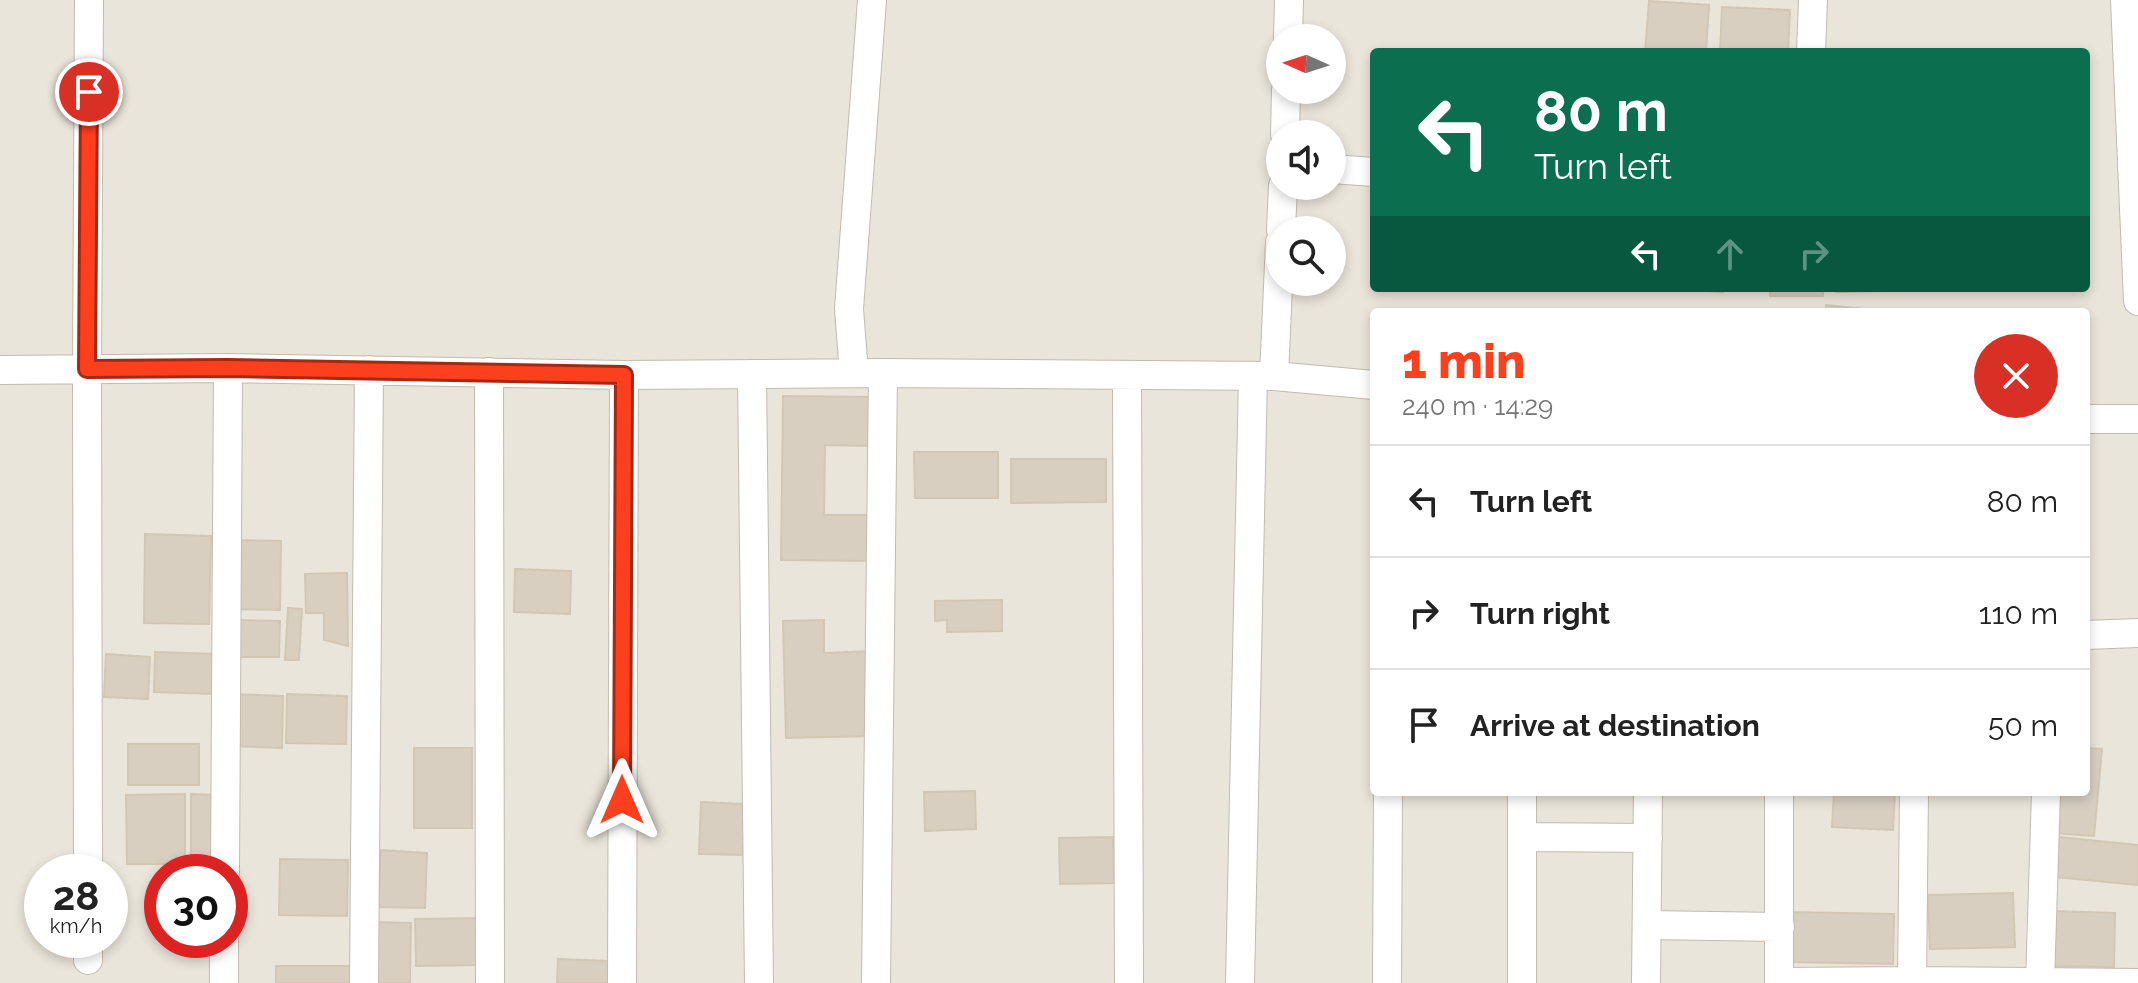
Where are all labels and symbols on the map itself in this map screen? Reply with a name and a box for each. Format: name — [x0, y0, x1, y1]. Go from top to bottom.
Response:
north arrow — [1266, 24, 1346, 104]
pin — [55, 58, 123, 126]
position arrow — [580, 758, 664, 842]
speed limit sign: 30 — [144, 854, 248, 958]

